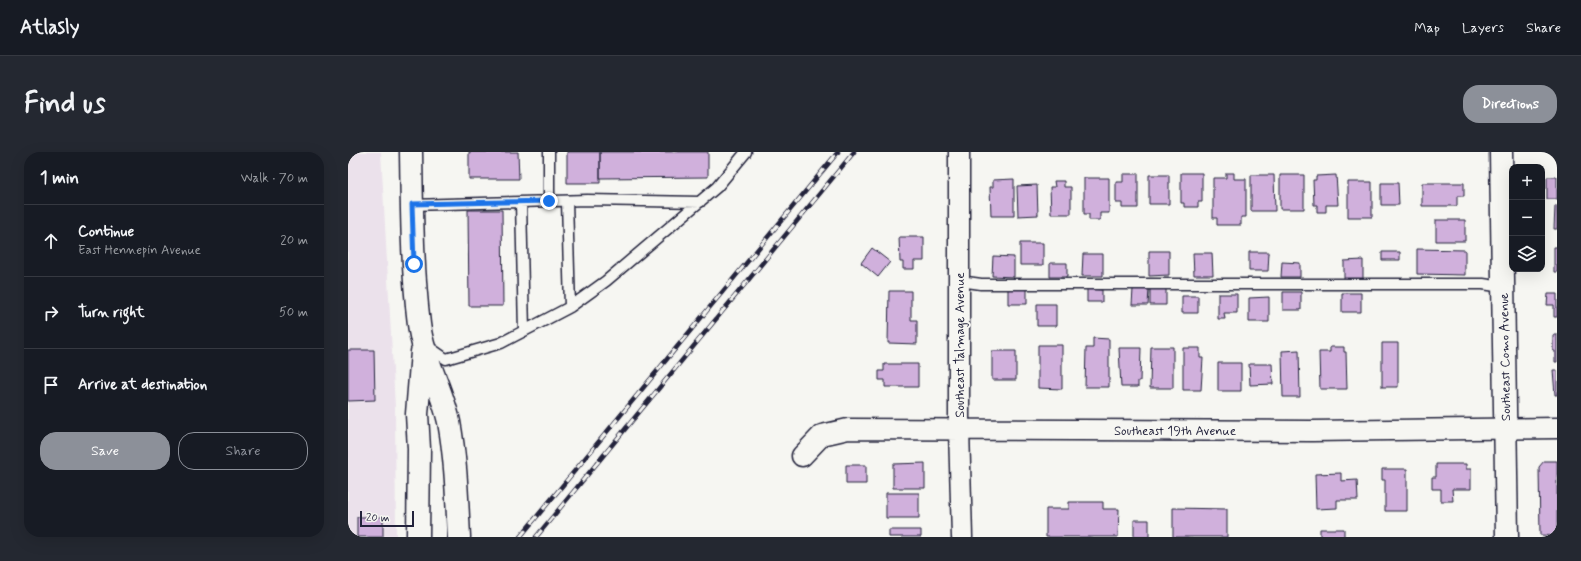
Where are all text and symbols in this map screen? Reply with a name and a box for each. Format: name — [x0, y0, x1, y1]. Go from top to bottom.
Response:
text: Atlasly — [20, 15, 79, 40]
text: Map — [1414, 19, 1440, 37]
text: Layers — [1462, 19, 1504, 37]
text: Share — [1526, 19, 1561, 37]
button: Directions — [1463, 85, 1557, 123]
text: Find us — [24, 86, 105, 123]
map controls — [1509, 164, 1545, 272]
button: + — [1509, 164, 1545, 200]
text: 1 min — [40, 167, 79, 189]
text: Walk · 70 m — [241, 170, 308, 187]
route end — [540, 192, 558, 210]
button: − — [1509, 200, 1545, 236]
text: Continue — [78, 222, 134, 242]
icon: ahead — [40, 230, 62, 252]
text: 20 m — [280, 232, 308, 249]
button: layers — [1509, 236, 1545, 272]
text: East Hennepin Avenue — [78, 242, 201, 259]
route start — [405, 255, 423, 273]
street label: Southeast Talmage Avenue — [952, 272, 969, 418]
street label: Southeast Como Avenue — [1496, 293, 1515, 421]
icon: right — [40, 302, 62, 324]
text: Turn right — [78, 303, 145, 323]
text: 50 m — [279, 304, 308, 321]
icon: arrive — [40, 374, 62, 396]
text: Arrive at destination — [78, 375, 207, 395]
street label: Southeast 19th Avenue — [1114, 423, 1236, 440]
button: Save — [40, 432, 170, 470]
button: Share — [178, 432, 308, 470]
scale bar — [360, 509, 414, 528]
text: 20 m — [366, 511, 389, 525]

